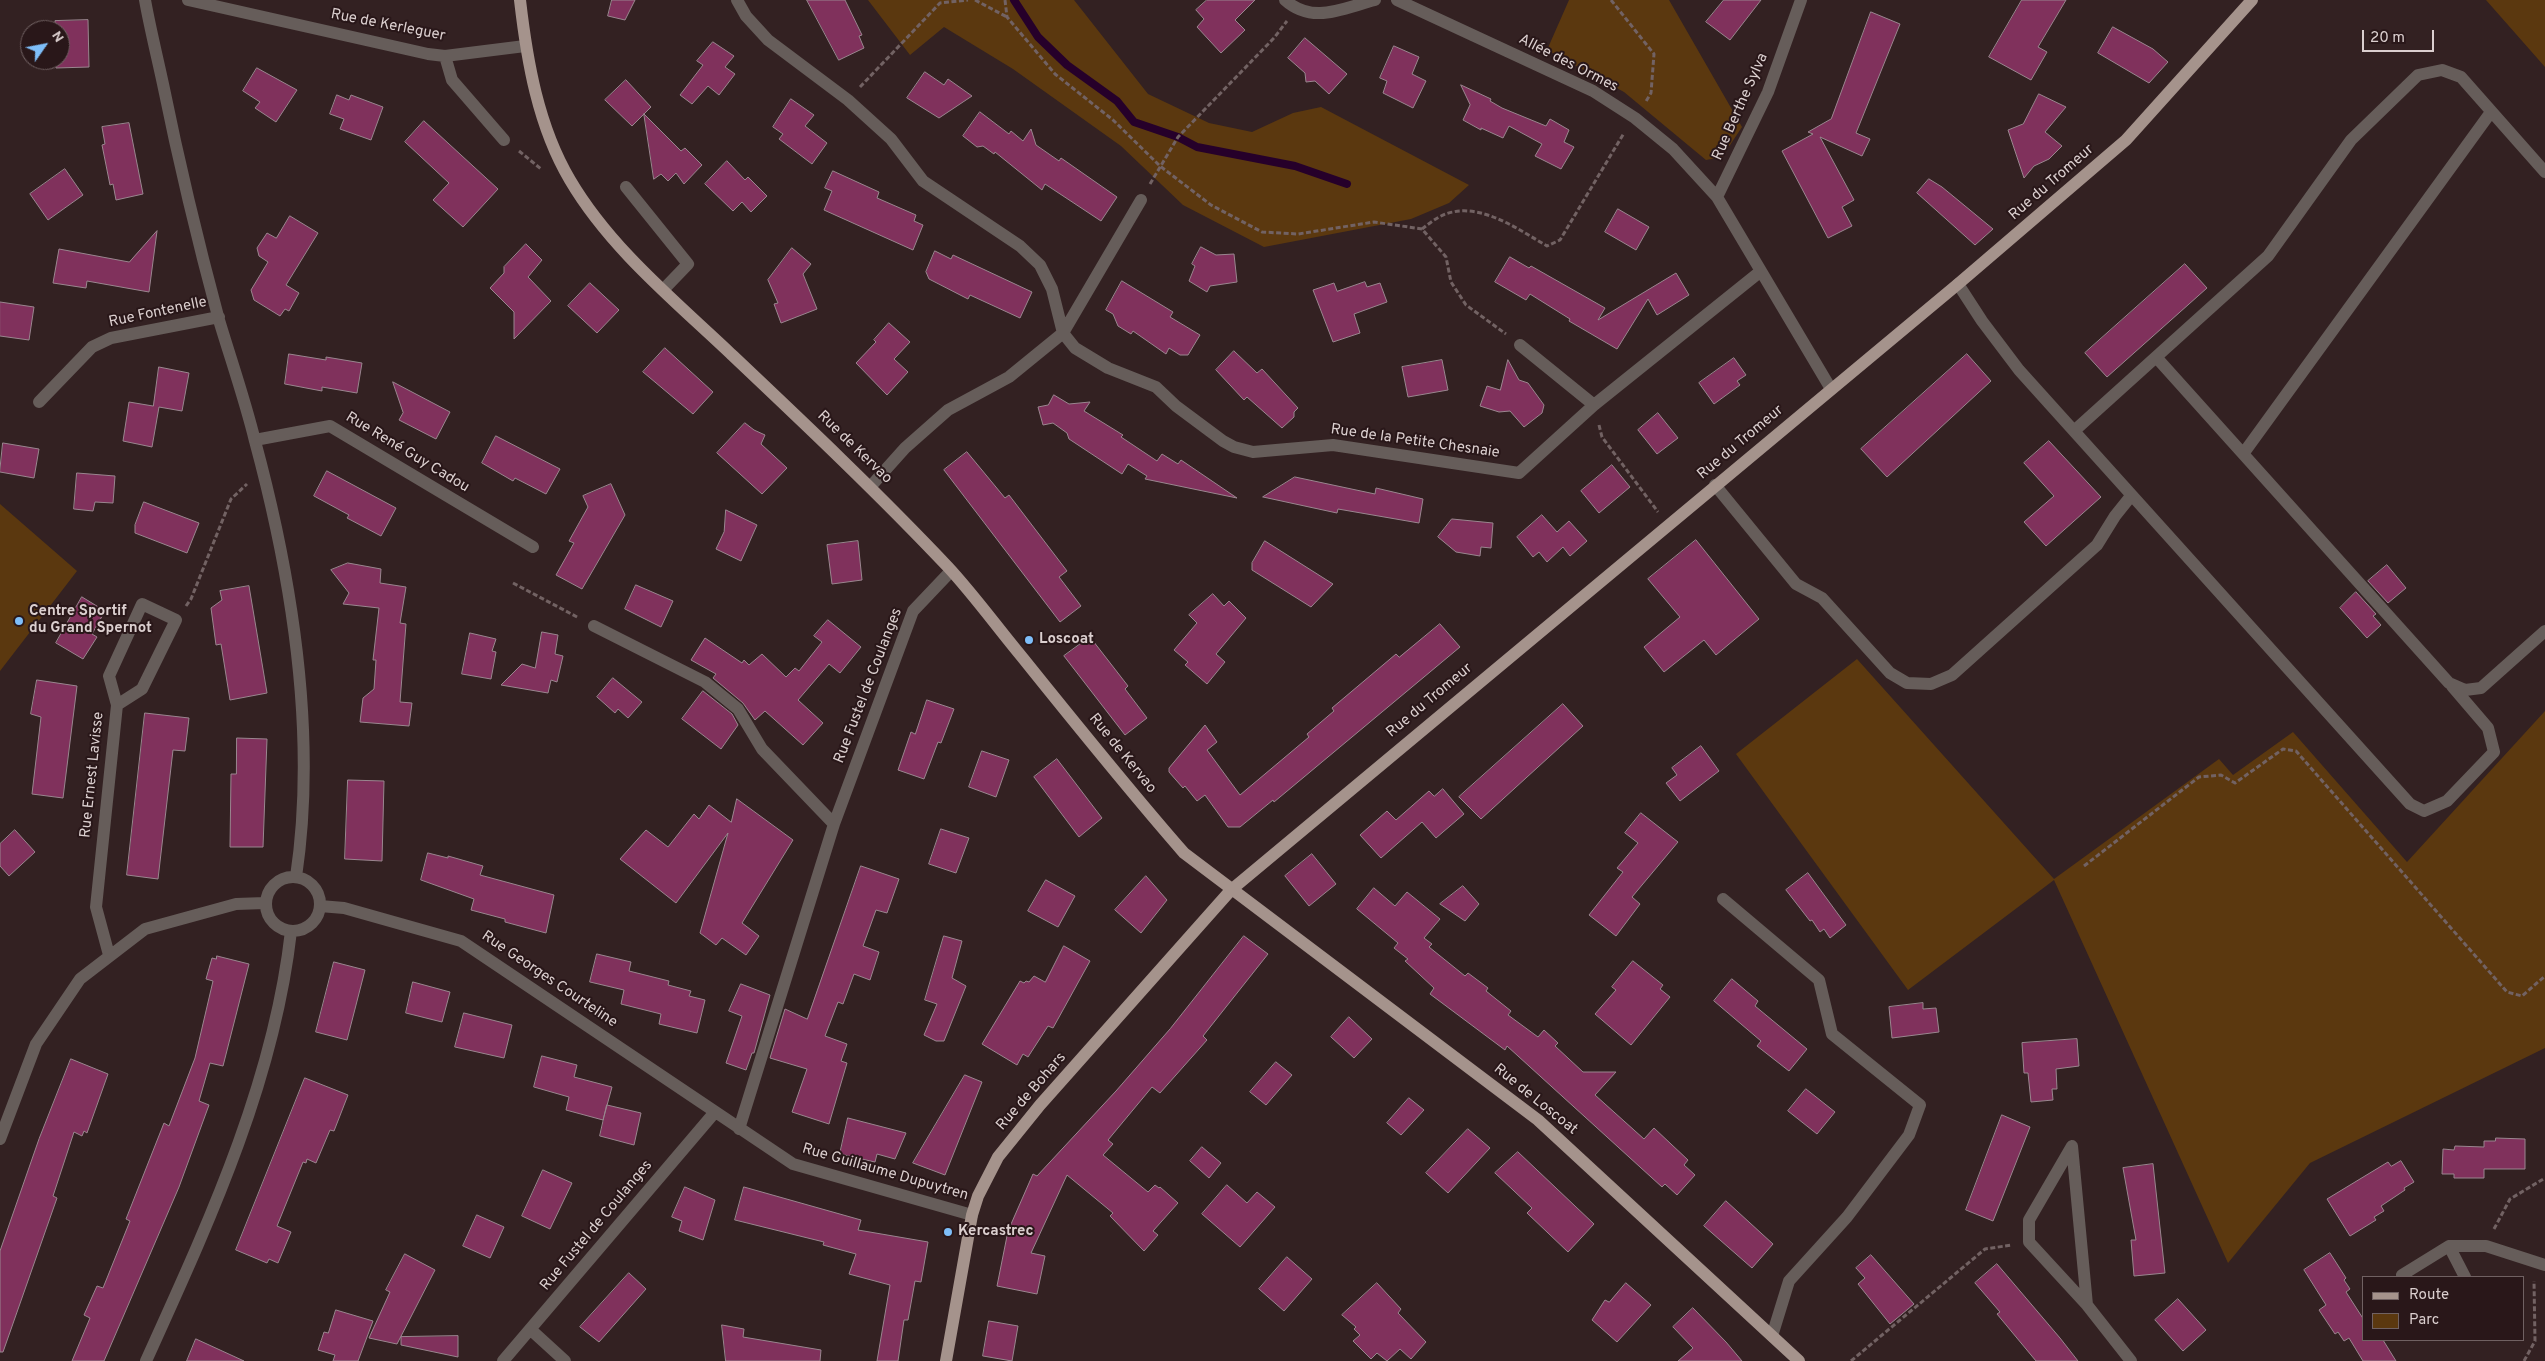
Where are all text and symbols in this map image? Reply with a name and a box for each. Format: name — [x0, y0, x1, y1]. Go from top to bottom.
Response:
street label: Rue de Kerleguer — [329, 6, 447, 46]
north arrow — [20, 20, 70, 70]
scale bar — [2365, 20, 2438, 52]
text: N — [47, 28, 67, 46]
text: 20 m — [2370, 29, 2405, 48]
street label: Allée des Ormes — [1515, 31, 1621, 97]
street label: Rue Berthe Sylva — [1709, 51, 1773, 163]
street label: Rue du Tromeur — [2006, 141, 2098, 225]
street label: Rue Fontenelle — [107, 294, 209, 332]
street label: Rue du Tromeur — [1694, 402, 1788, 484]
street label: Rue de Kervao — [813, 408, 895, 488]
street label: Rue René Guy Cadou — [342, 409, 472, 497]
street label: Rue de la Petite Chesnaie — [1329, 421, 1501, 463]
place label: Centre Sportif du Grand Spernot — [29, 603, 152, 638]
street label: Rue Fustel de Coulanges — [831, 606, 907, 766]
marker: Centre Sportif du Grand Spernot — [13, 615, 25, 627]
place label: Loscoat — [1039, 631, 1094, 649]
marker: Loscoat — [1023, 634, 1035, 646]
street label: Rue du Tromeur — [1383, 660, 1477, 742]
street label: Rue Ernest Lavisse — [77, 711, 109, 839]
street label: Rue de Kervao — [1084, 711, 1160, 797]
street label: Rue Georges Courteline — [478, 928, 620, 1032]
street label: Rue de Bohars — [993, 1049, 1071, 1135]
street label: Rue de Loscoat — [1489, 1061, 1581, 1139]
street label: Rue Guillaume Dupuytren — [800, 1141, 970, 1205]
street label: Rue Fustel de Coulanges — [537, 1157, 657, 1295]
place label: Kercastrec — [958, 1223, 1034, 1241]
marker: Kercastrec — [942, 1226, 954, 1238]
legend — [2362, 1276, 2525, 1341]
text: Route — [2409, 1286, 2449, 1305]
text: Parc — [2409, 1311, 2439, 1330]

